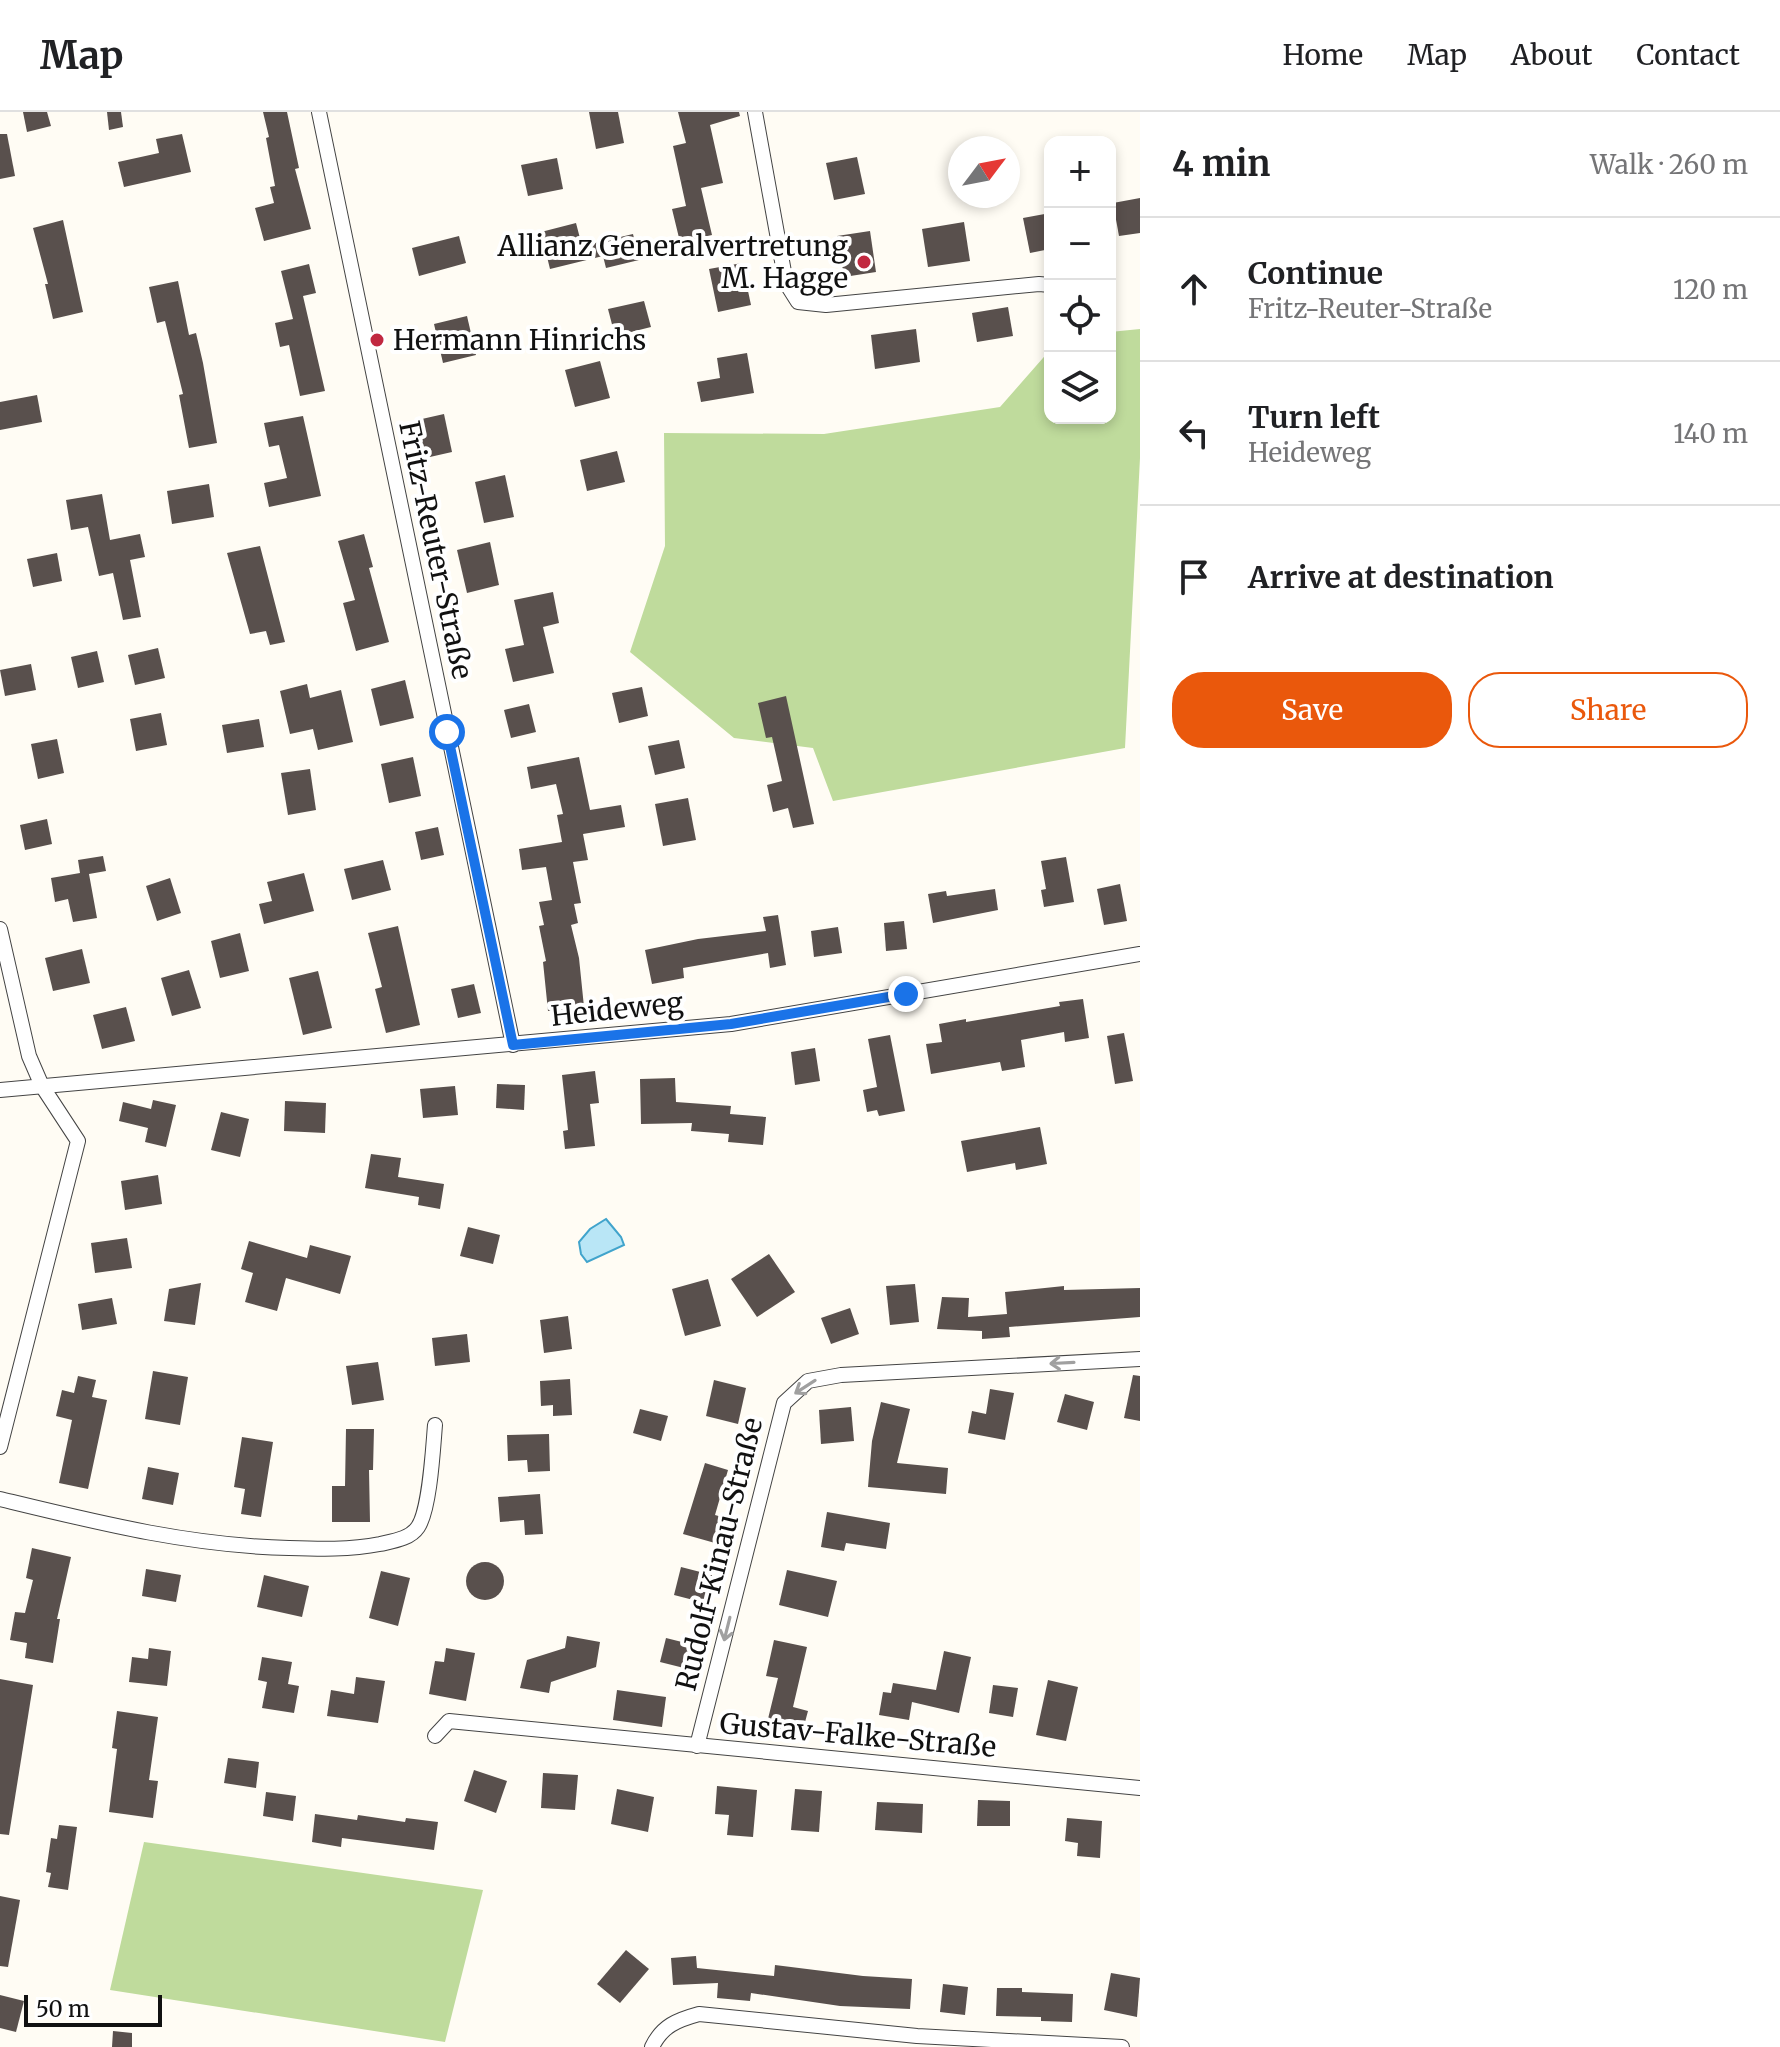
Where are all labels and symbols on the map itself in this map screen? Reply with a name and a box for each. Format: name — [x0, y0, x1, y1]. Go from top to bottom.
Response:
north arrow — [948, 136, 1020, 208]
place label: Allianz Generalvertretung M. Hagge — [496, 228, 848, 296]
marker: Allianz Generalvertretung M. Hagge — [855, 253, 873, 271]
place label: Hermann Hinrichs — [393, 322, 646, 358]
marker: Hermann Hinrichs — [368, 331, 386, 349]
street label: Fritz-Reuter-Straße — [391, 418, 481, 682]
route start — [429, 714, 465, 750]
route end — [888, 976, 924, 1012]
street label: Heideweg — [549, 984, 685, 1034]
one-way arrow — [1049, 1356, 1076, 1371]
one-way arrow — [795, 1379, 817, 1395]
street label: Rudolf-Kinau-Straße — [668, 1414, 770, 1694]
one-way arrow — [719, 1615, 734, 1641]
street label: Gustav-Falke-Straße — [718, 1705, 998, 1765]
scale bar — [24, 1991, 162, 2027]

